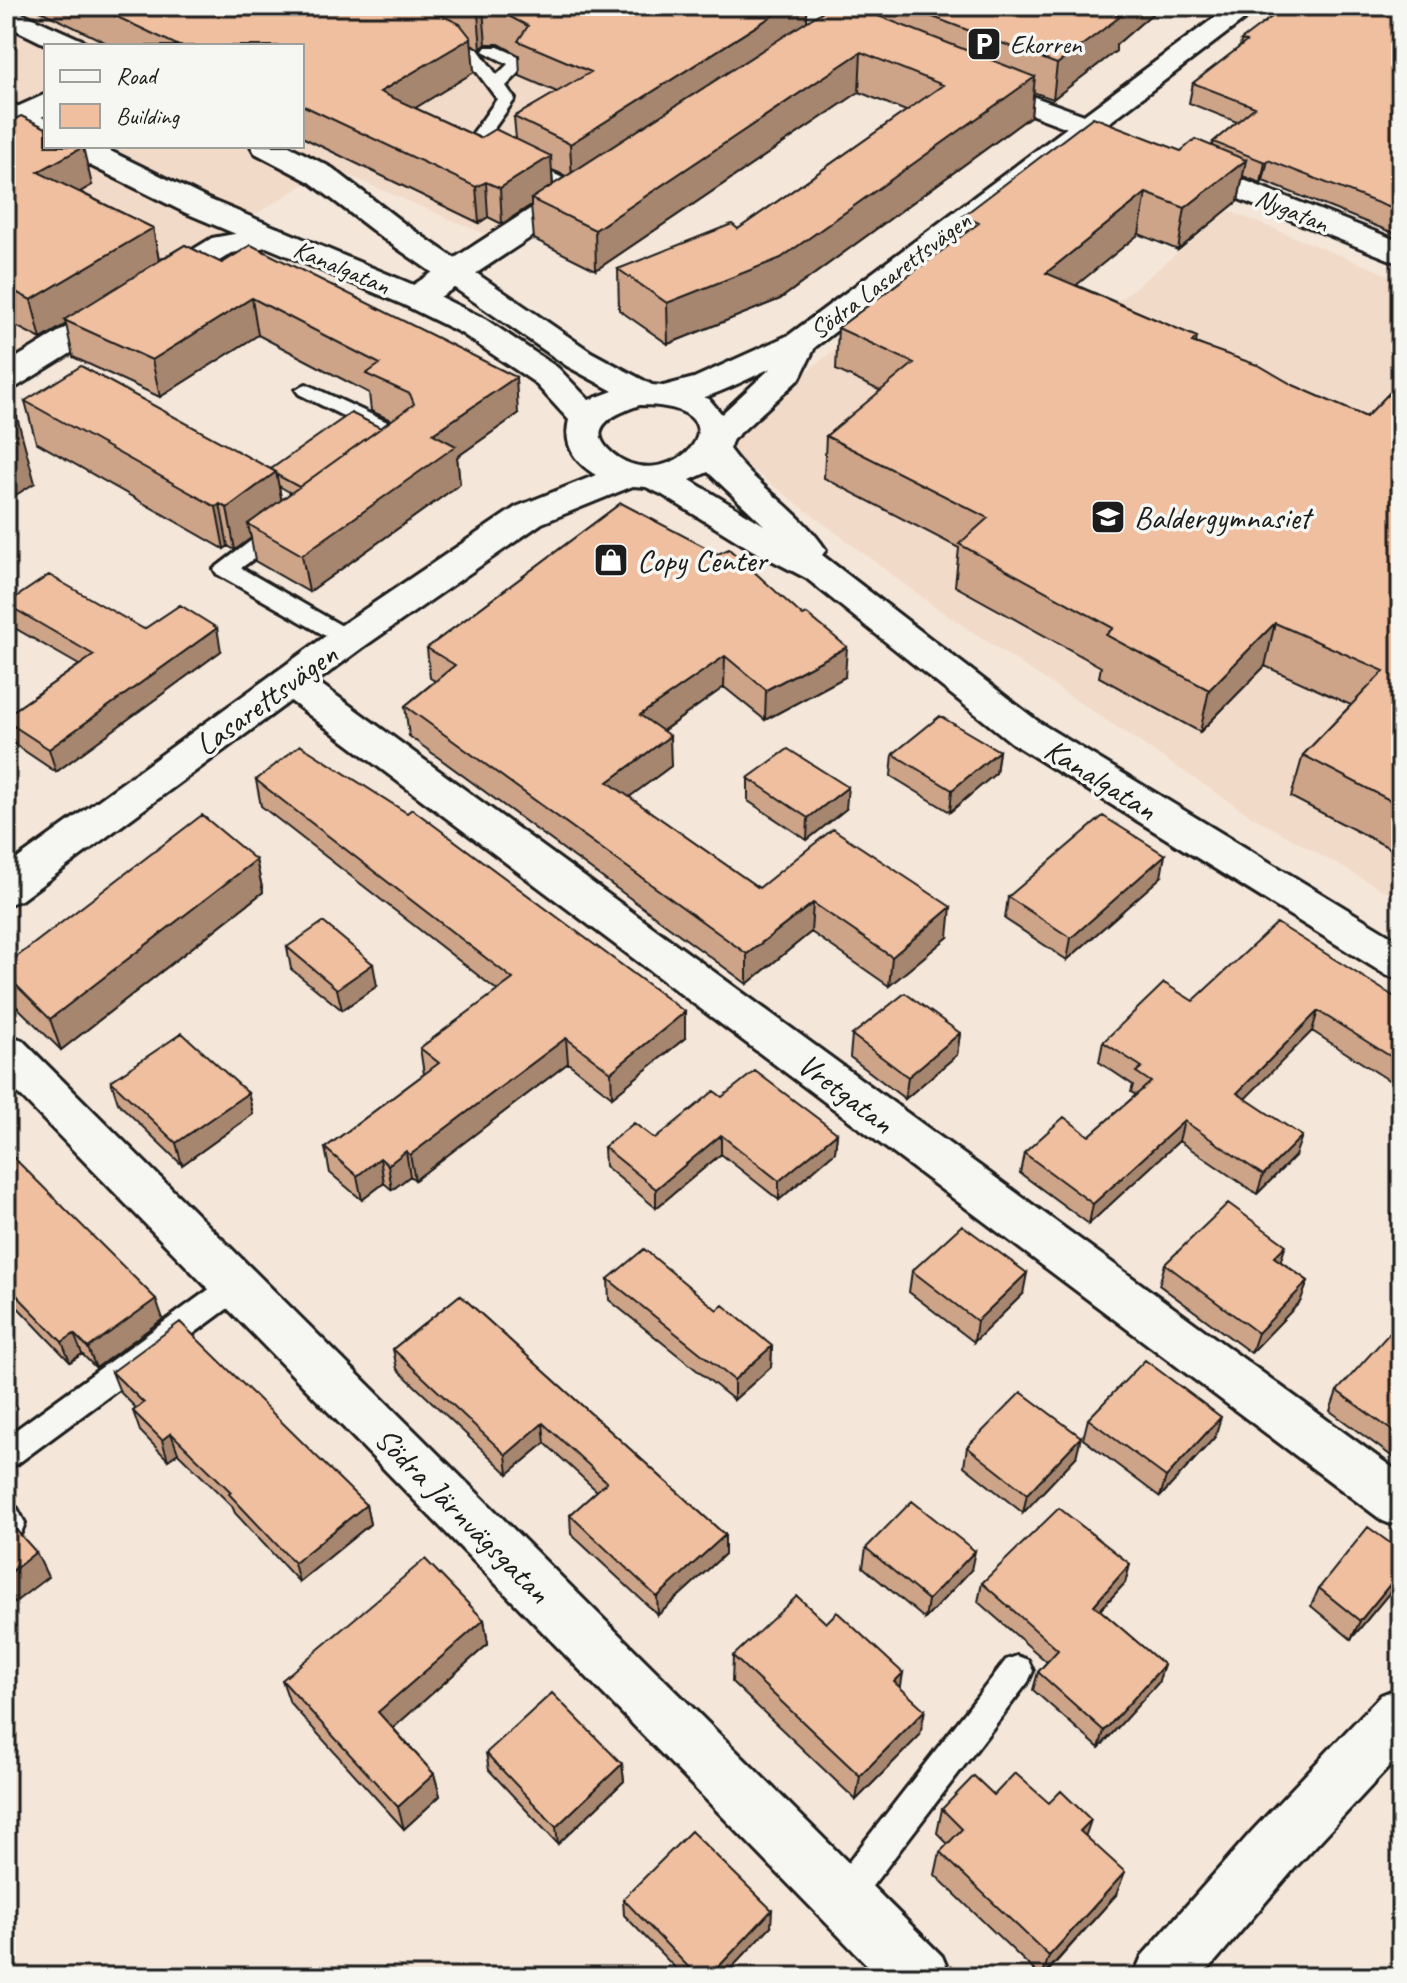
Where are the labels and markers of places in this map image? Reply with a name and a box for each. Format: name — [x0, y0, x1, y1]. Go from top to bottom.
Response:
parking icon: Ekorren — [965, 25, 1003, 63]
place label: Ekorren — [1010, 28, 1083, 61]
place label: Baldergymnasiet — [1134, 497, 1315, 538]
school or university icon: Baldergymnasiet — [1089, 498, 1127, 536]
place label: Copy Center — [637, 540, 769, 581]
shop icon: Copy Center — [592, 541, 630, 579]

